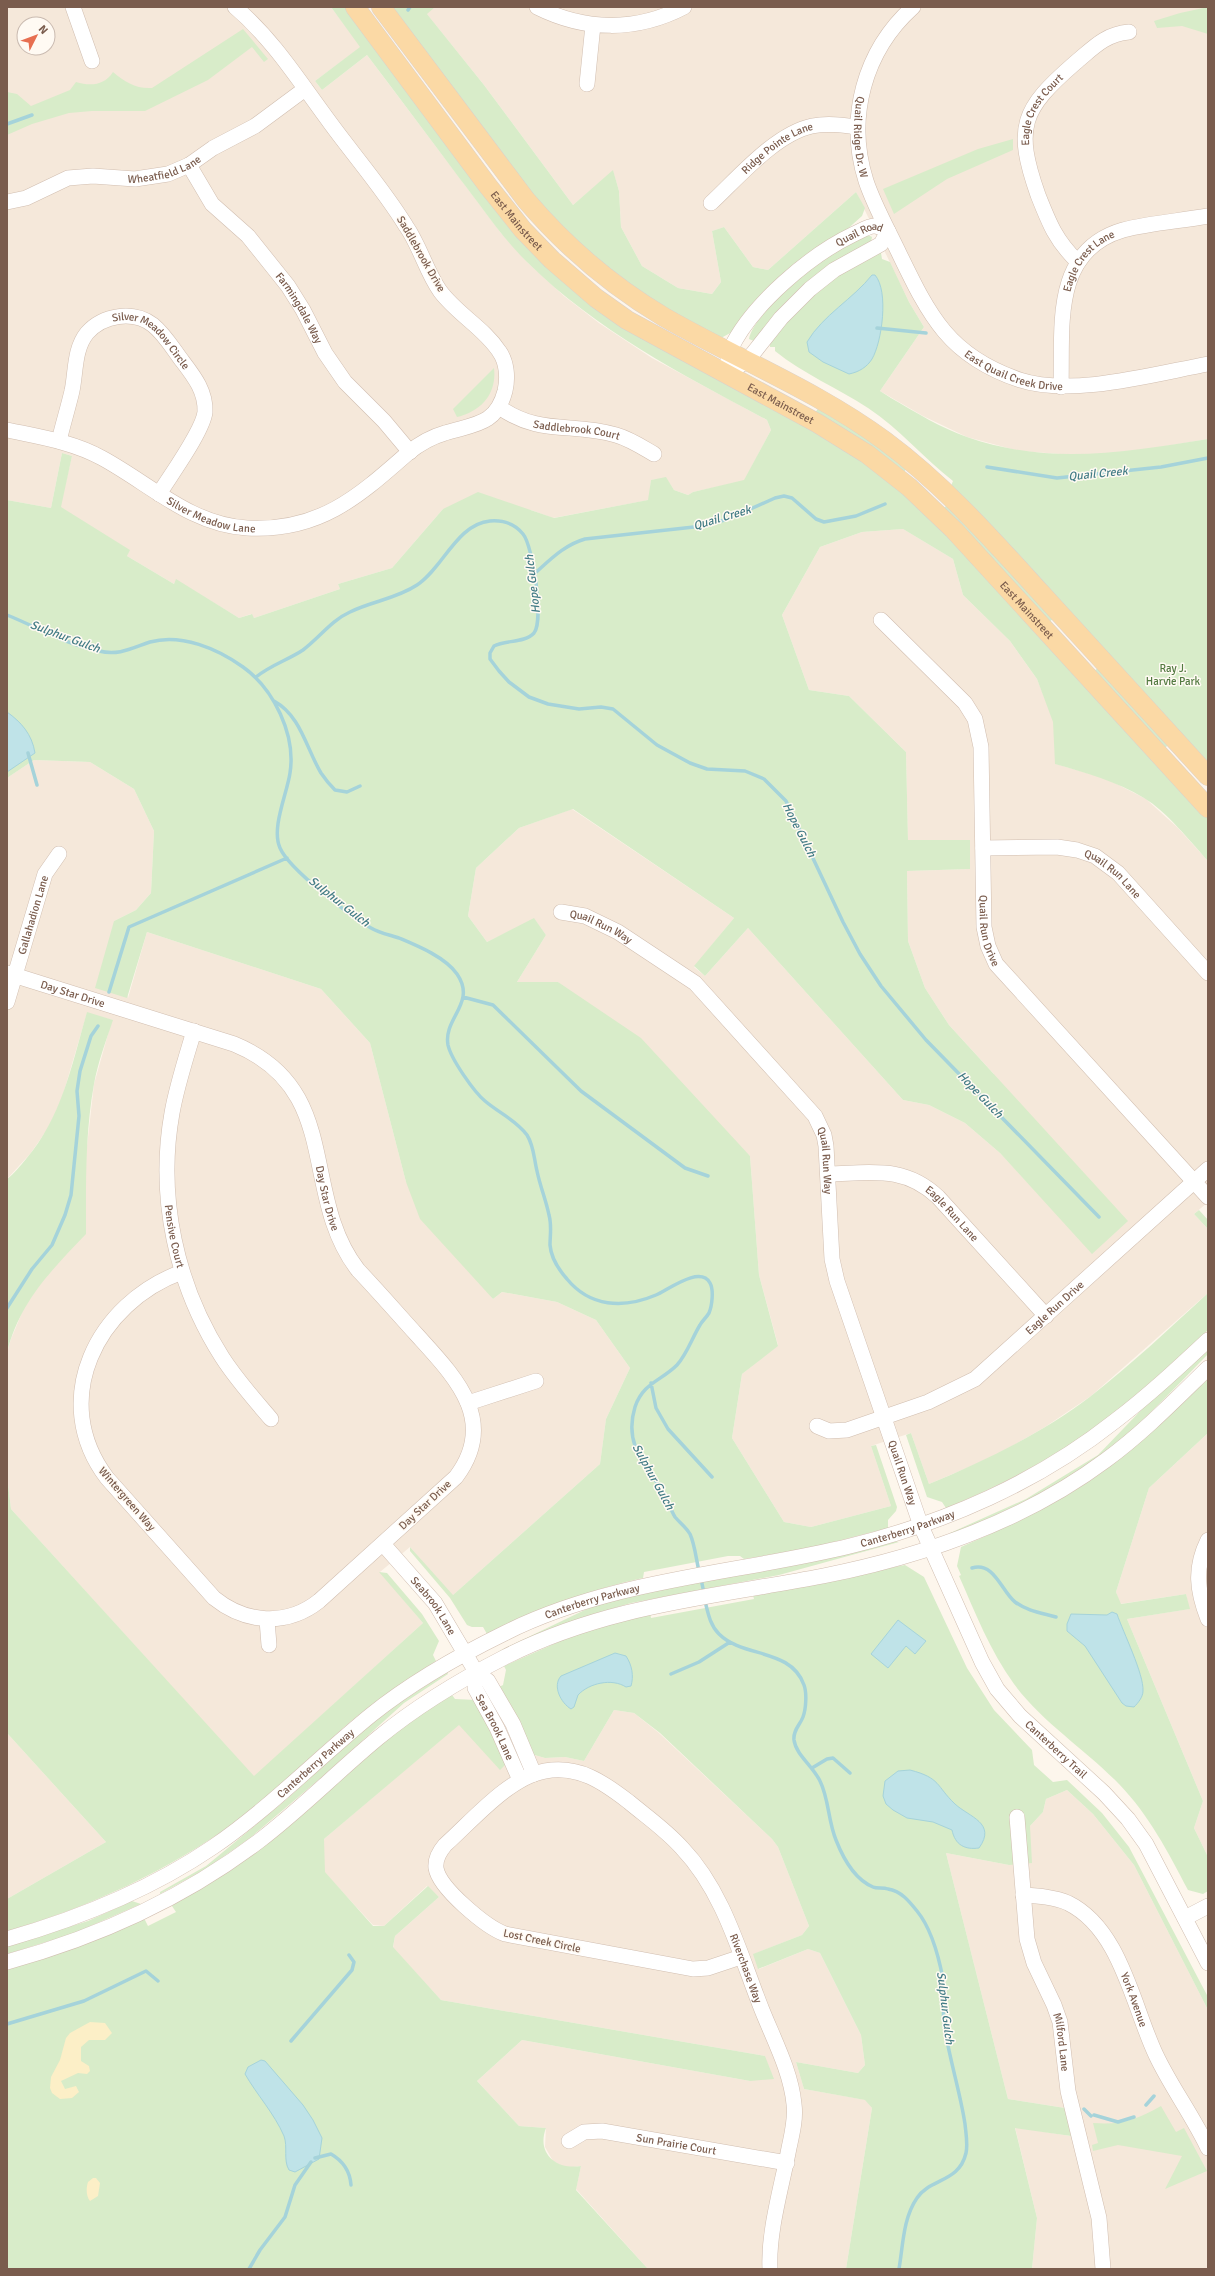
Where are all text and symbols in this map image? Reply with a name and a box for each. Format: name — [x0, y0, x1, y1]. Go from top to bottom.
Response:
north arrow — [16, 16, 56, 56]
text: N — [36, 22, 50, 37]
street label: Eagle Crest Court — [1019, 71, 1066, 146]
street label: Quail Ridge Dr. W — [851, 95, 871, 180]
street label: Ridge Pointe Lane — [738, 119, 814, 176]
street label: Wheatfield Lane — [127, 152, 203, 186]
street label: East Mainstreet — [488, 188, 546, 253]
street label: Saddlebrook Drive — [394, 214, 448, 294]
street label: Quail Road — [833, 219, 885, 249]
street label: Eagle Crest Lane — [1060, 227, 1116, 293]
street label: Farmingdale Way — [273, 270, 326, 346]
street label: Silver Meadow Circle — [111, 310, 193, 372]
street label: East Quail Creek Drive — [962, 347, 1063, 393]
street label: East Mainstreet — [745, 380, 816, 427]
street label: Saddlebrook Court — [532, 417, 622, 442]
water label: Quail Creek — [1068, 463, 1129, 485]
street label: Silver Meadow Lane — [164, 494, 256, 535]
water label: Quail Creek — [691, 502, 754, 534]
water label: Hope Gulch — [522, 553, 544, 614]
street label: East Mainstreet — [997, 578, 1057, 642]
water label: Sulphur Gulch — [28, 617, 102, 657]
park label: Ray J. Harvie Park — [1146, 662, 1201, 688]
water label: Hope Gulch — [779, 800, 819, 860]
street label: Quail Run Lane — [1083, 846, 1144, 901]
street label: Gallahadion Lane — [15, 874, 51, 956]
water label: Sulphur Gulch — [306, 874, 373, 931]
street label: Quail Run Drive — [977, 895, 1003, 968]
street label: Quail Run Way — [569, 907, 636, 947]
street label: Day Star Drive — [39, 977, 107, 1010]
water label: Hope Gulch — [954, 1068, 1006, 1122]
street label: Quail Run Way — [815, 1125, 835, 1195]
street label: Day Star Drive — [313, 1164, 342, 1233]
street label: Eagle Run Lane — [923, 1183, 982, 1244]
street label: Pensive Court — [162, 1204, 187, 1270]
street label: Eagle Run Drive — [1023, 1278, 1086, 1337]
street label: Quail Run Way — [886, 1438, 920, 1508]
water label: Sulphur Gulch — [629, 1441, 678, 1513]
street label: Wintergreen Way — [96, 1464, 159, 1534]
street label: Day Star Drive — [396, 1478, 454, 1532]
street label: Canterberry Parkway — [859, 1507, 957, 1550]
street label: Seabrook Lane — [408, 1574, 459, 1637]
street label: Canterberry Parkway — [543, 1581, 642, 1621]
street label: Sea Brook Lane — [473, 1692, 517, 1762]
street label: Canterberry Trail — [1023, 1718, 1090, 1781]
street label: Canterberry Parkway — [274, 1725, 357, 1801]
street label: Lost Creek Circle — [502, 1926, 582, 1956]
street label: Riverchase Way — [727, 1932, 765, 2005]
street label: York Avenue — [1118, 1970, 1150, 2029]
water label: Sulphur Gulch — [933, 1971, 957, 2046]
street label: Milford Lane — [1051, 2011, 1072, 2072]
street label: Sun Prairie Court — [635, 2131, 717, 2157]

